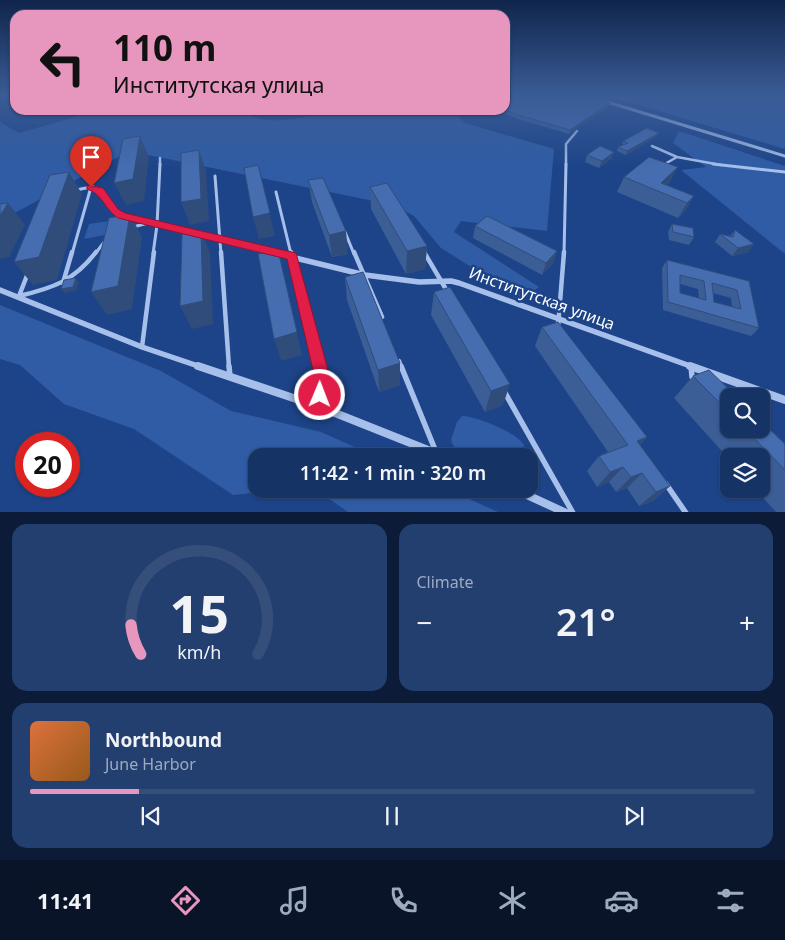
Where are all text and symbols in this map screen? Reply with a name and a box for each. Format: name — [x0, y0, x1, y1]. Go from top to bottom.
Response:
text: 110 m — [113, 24, 216, 71]
icon: left — [30, 30, 95, 95]
text: Институтская улица — [113, 69, 324, 99]
pin — [70, 136, 112, 187]
icon: arrive — [77, 143, 105, 171]
street label: Институтская улица — [466, 261, 618, 335]
position arrow — [293, 368, 345, 420]
map controls — [720, 388, 770, 498]
button: search — [720, 388, 770, 438]
speed limit sign: 20 — [15, 432, 80, 497]
button: layers — [720, 448, 770, 498]
text: 11:42 · 1 min · 320 m — [300, 460, 486, 486]
text: Climate — [417, 571, 474, 593]
text: 15 — [170, 577, 229, 648]
text: 21° — [556, 595, 616, 647]
text: − — [417, 603, 433, 641]
text: + — [739, 603, 755, 641]
text: km/h — [177, 640, 221, 664]
text: Northbound — [105, 727, 222, 753]
text: June Harbor — [105, 753, 196, 775]
icon: previous — [137, 802, 165, 830]
icon: pause — [378, 802, 406, 830]
icon: next — [620, 802, 648, 830]
icon: directions — [168, 883, 203, 918]
icon: music — [277, 883, 312, 918]
icon: phone — [386, 883, 421, 918]
icon: climate — [495, 883, 530, 918]
icon: car — [604, 883, 639, 918]
icon: filters — [713, 883, 748, 918]
text: 11:41 — [37, 885, 94, 915]

